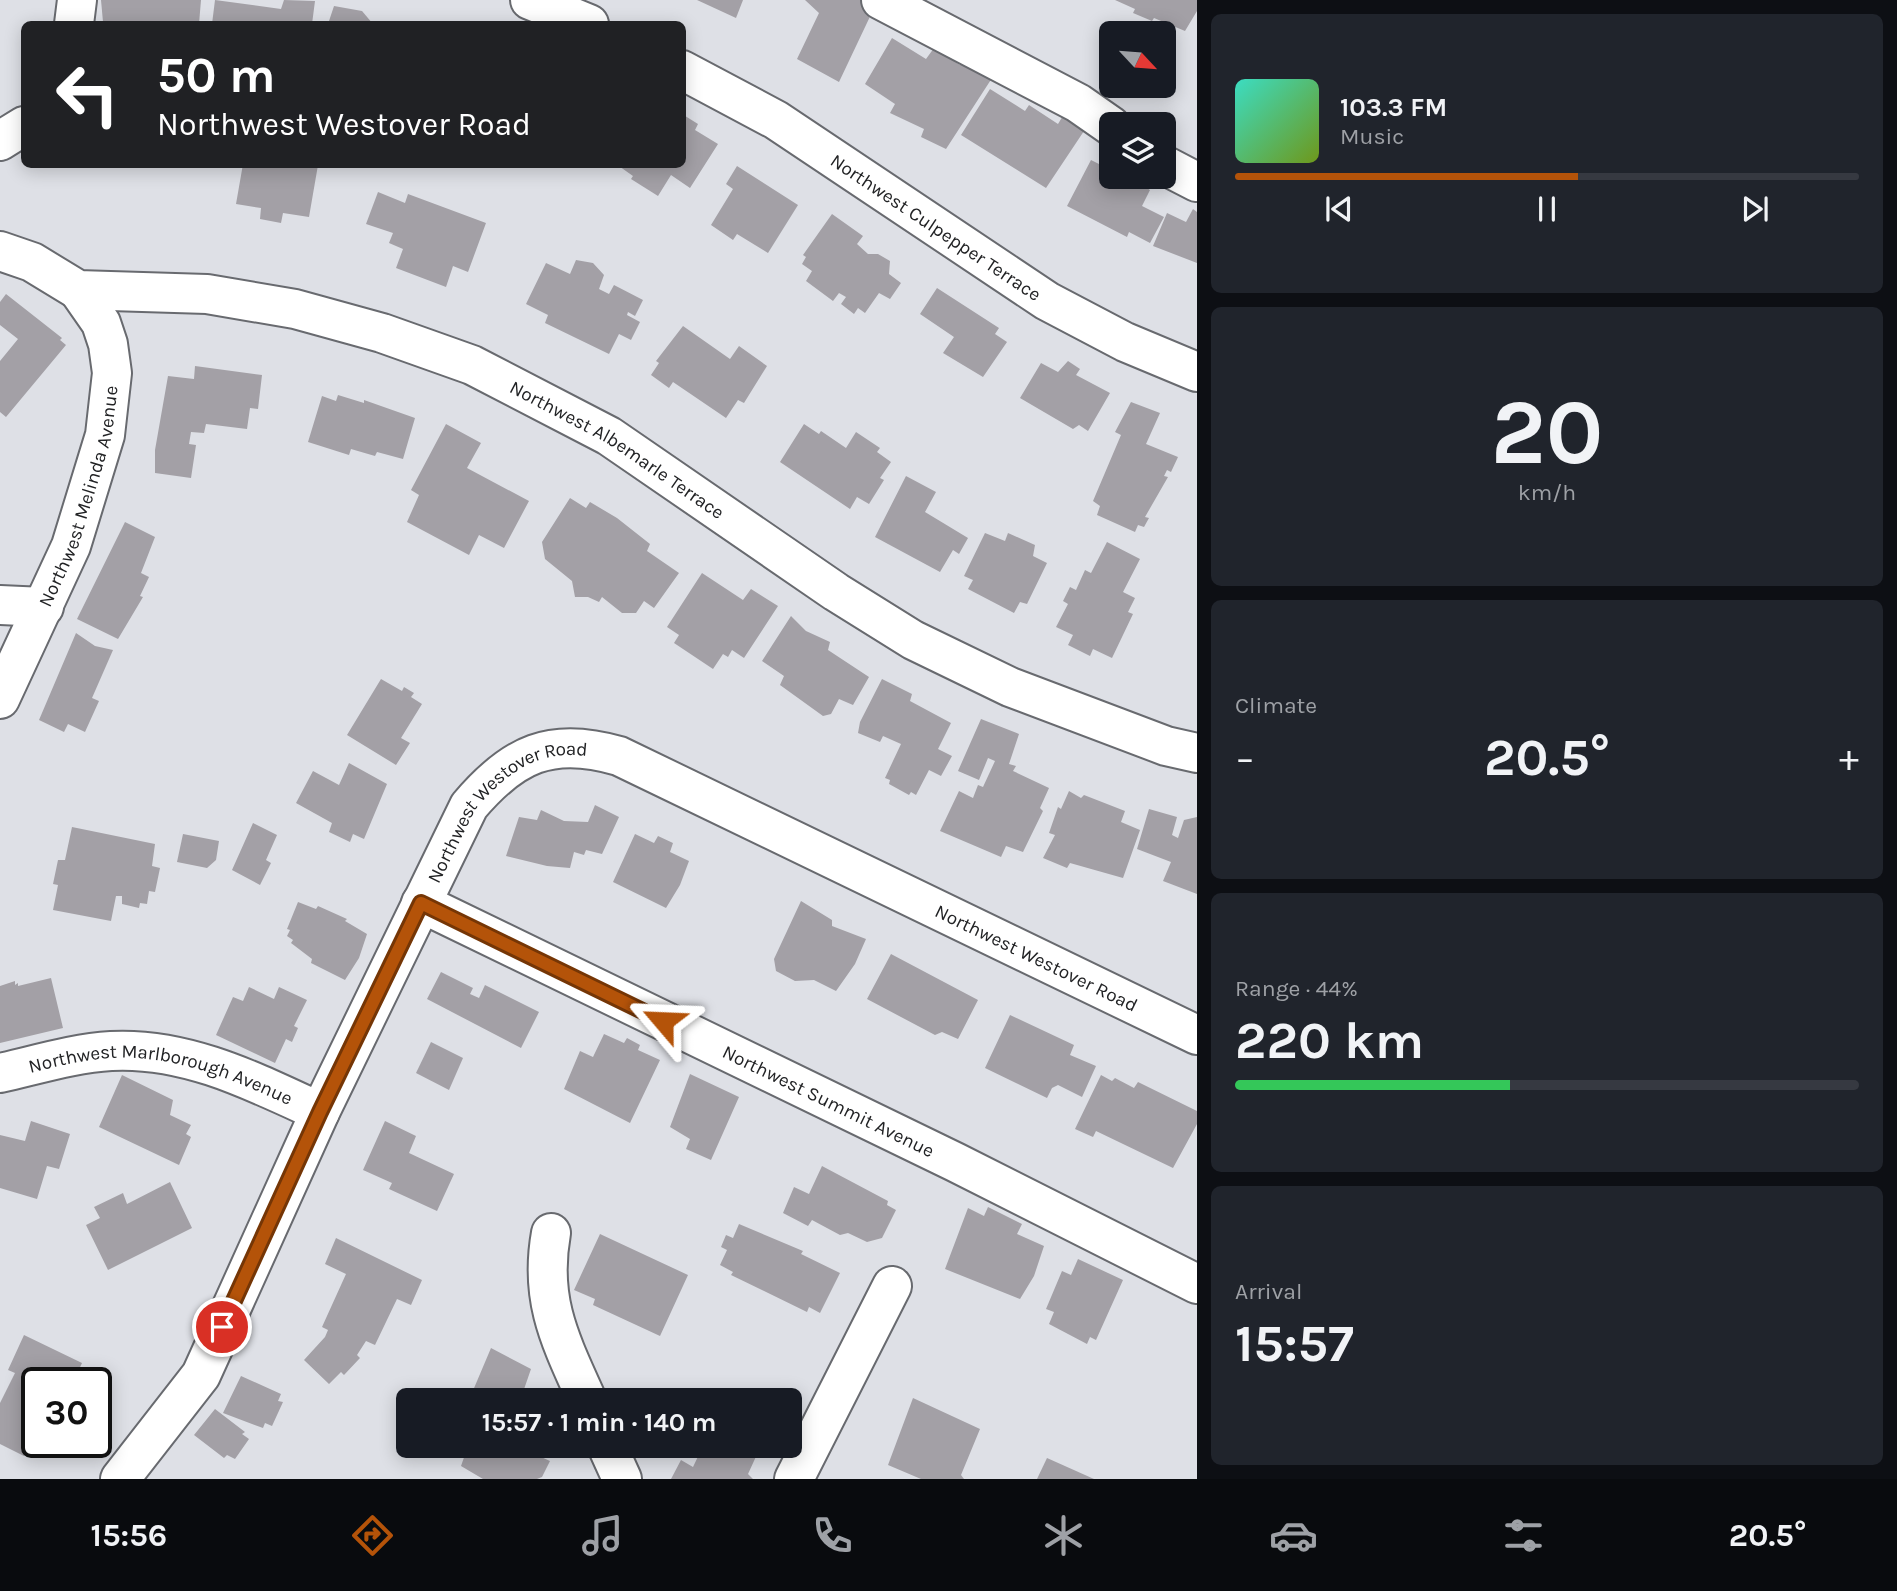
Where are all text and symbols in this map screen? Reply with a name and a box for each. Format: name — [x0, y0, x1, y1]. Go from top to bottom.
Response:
north arrow — [1099, 21, 1176, 98]
map controls — [1099, 21, 1176, 189]
text: 50 m — [157, 47, 275, 104]
icon: left — [42, 49, 133, 140]
text: 103.3 FM — [1340, 92, 1447, 123]
text: Northwest Westover Road — [157, 106, 531, 143]
button: layers — [1099, 112, 1176, 189]
text: Music — [1340, 123, 1404, 150]
street label: Northwest Culpepper Terrace — [826, 150, 1045, 306]
icon: previous — [1320, 190, 1358, 228]
icon: pause — [1528, 190, 1566, 228]
icon: next — [1736, 190, 1774, 228]
street label: Northwest Albemarle Terrace — [506, 377, 728, 524]
text: 20 — [1491, 380, 1603, 486]
street label: Northwest Melinda Avenue — [34, 384, 123, 610]
text: km/h — [1518, 479, 1576, 506]
text: Climate — [1235, 692, 1317, 719]
text: 20.5° — [1484, 727, 1610, 788]
text: − — [1235, 736, 1255, 781]
text: + — [1839, 736, 1859, 781]
street label: Northwest Westover Road — [423, 738, 588, 887]
street label: Northwest Westover Road — [931, 900, 1141, 1017]
text: Range · 44% — [1235, 975, 1358, 1002]
position arrow — [626, 984, 700, 1058]
text: 220 km — [1235, 1010, 1424, 1071]
street label: Northwest Marlborough Avenue — [26, 1041, 296, 1110]
street label: Northwest Summit Avenue — [719, 1041, 938, 1162]
text: Arrival — [1235, 1278, 1302, 1305]
pin — [192, 1297, 252, 1357]
icon: arrive — [203, 1308, 241, 1346]
text: 15:57 — [1235, 1313, 1354, 1374]
speed limit sign: 30 — [21, 1367, 112, 1458]
text: 15:57 · 1 min · 140 m — [482, 1407, 716, 1438]
icon: directions — [348, 1511, 397, 1560]
icon: music — [578, 1511, 627, 1560]
icon: phone — [808, 1511, 857, 1560]
icon: climate — [1039, 1511, 1088, 1560]
icon: car — [1269, 1511, 1318, 1560]
icon: filters — [1499, 1511, 1548, 1560]
text: 15:56 — [91, 1517, 167, 1554]
text: 20.5° — [1729, 1517, 1806, 1554]

